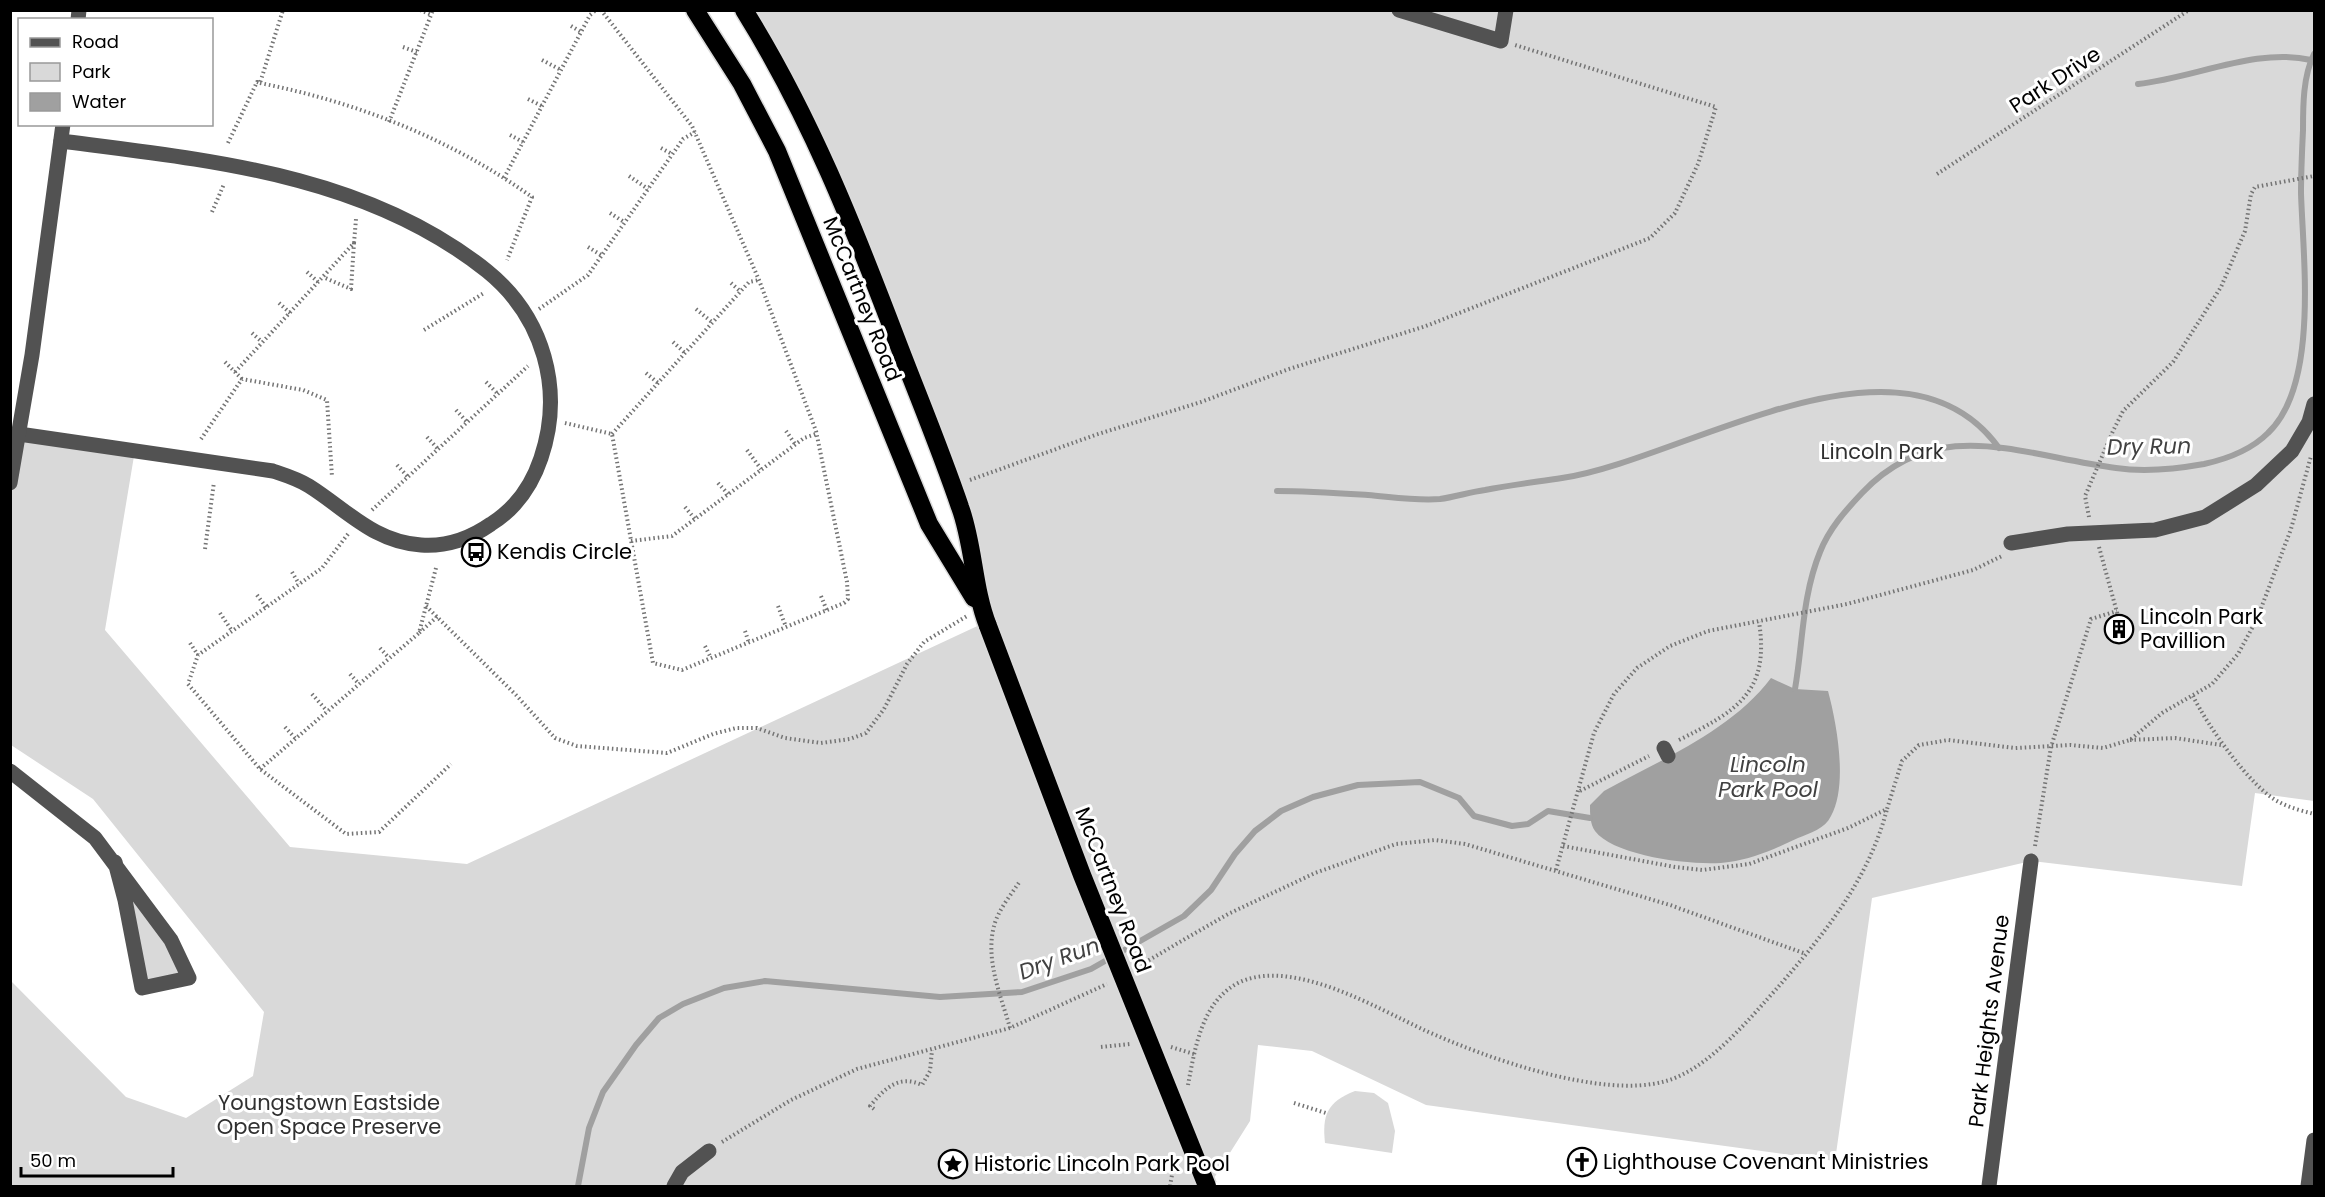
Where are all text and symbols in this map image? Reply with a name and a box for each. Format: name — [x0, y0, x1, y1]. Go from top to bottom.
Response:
legend — [18, 18, 213, 126]
text: Road — [72, 29, 119, 54]
street label: Park Drive — [2004, 39, 2106, 120]
text: Park — [72, 59, 111, 84]
text: Water — [72, 89, 126, 114]
street label: McCartney Road — [816, 212, 909, 385]
water label: Dry Run — [2107, 430, 2191, 463]
park label: Lincoln Park — [1820, 437, 1944, 466]
bus stop icon: Kendis Circle — [460, 536, 492, 568]
place label: Kendis Circle — [497, 537, 632, 566]
place label: Lincoln Park Pavillion — [2140, 602, 2263, 655]
building icon: Lincoln Park Pavillion — [2103, 613, 2135, 645]
water label: Lincoln Park Pool — [1718, 749, 1819, 805]
street label: McCartney Road — [1069, 803, 1158, 977]
street label: Park Heights Avenue — [1961, 913, 2016, 1129]
water label: Dry Run — [1014, 929, 1104, 987]
park label: Youngstown Eastside Open Space Preserve — [217, 1088, 441, 1141]
scale bar — [21, 1140, 172, 1178]
church icon: Lighthouse Covenant Ministries — [1566, 1146, 1598, 1178]
place label: Lighthouse Covenant Ministries — [1603, 1147, 1929, 1176]
text: 50 m — [30, 1148, 76, 1173]
place icon: Historic Lincoln Park Pool — [937, 1148, 969, 1180]
place label: Historic Lincoln Park Pool — [974, 1149, 1230, 1178]

